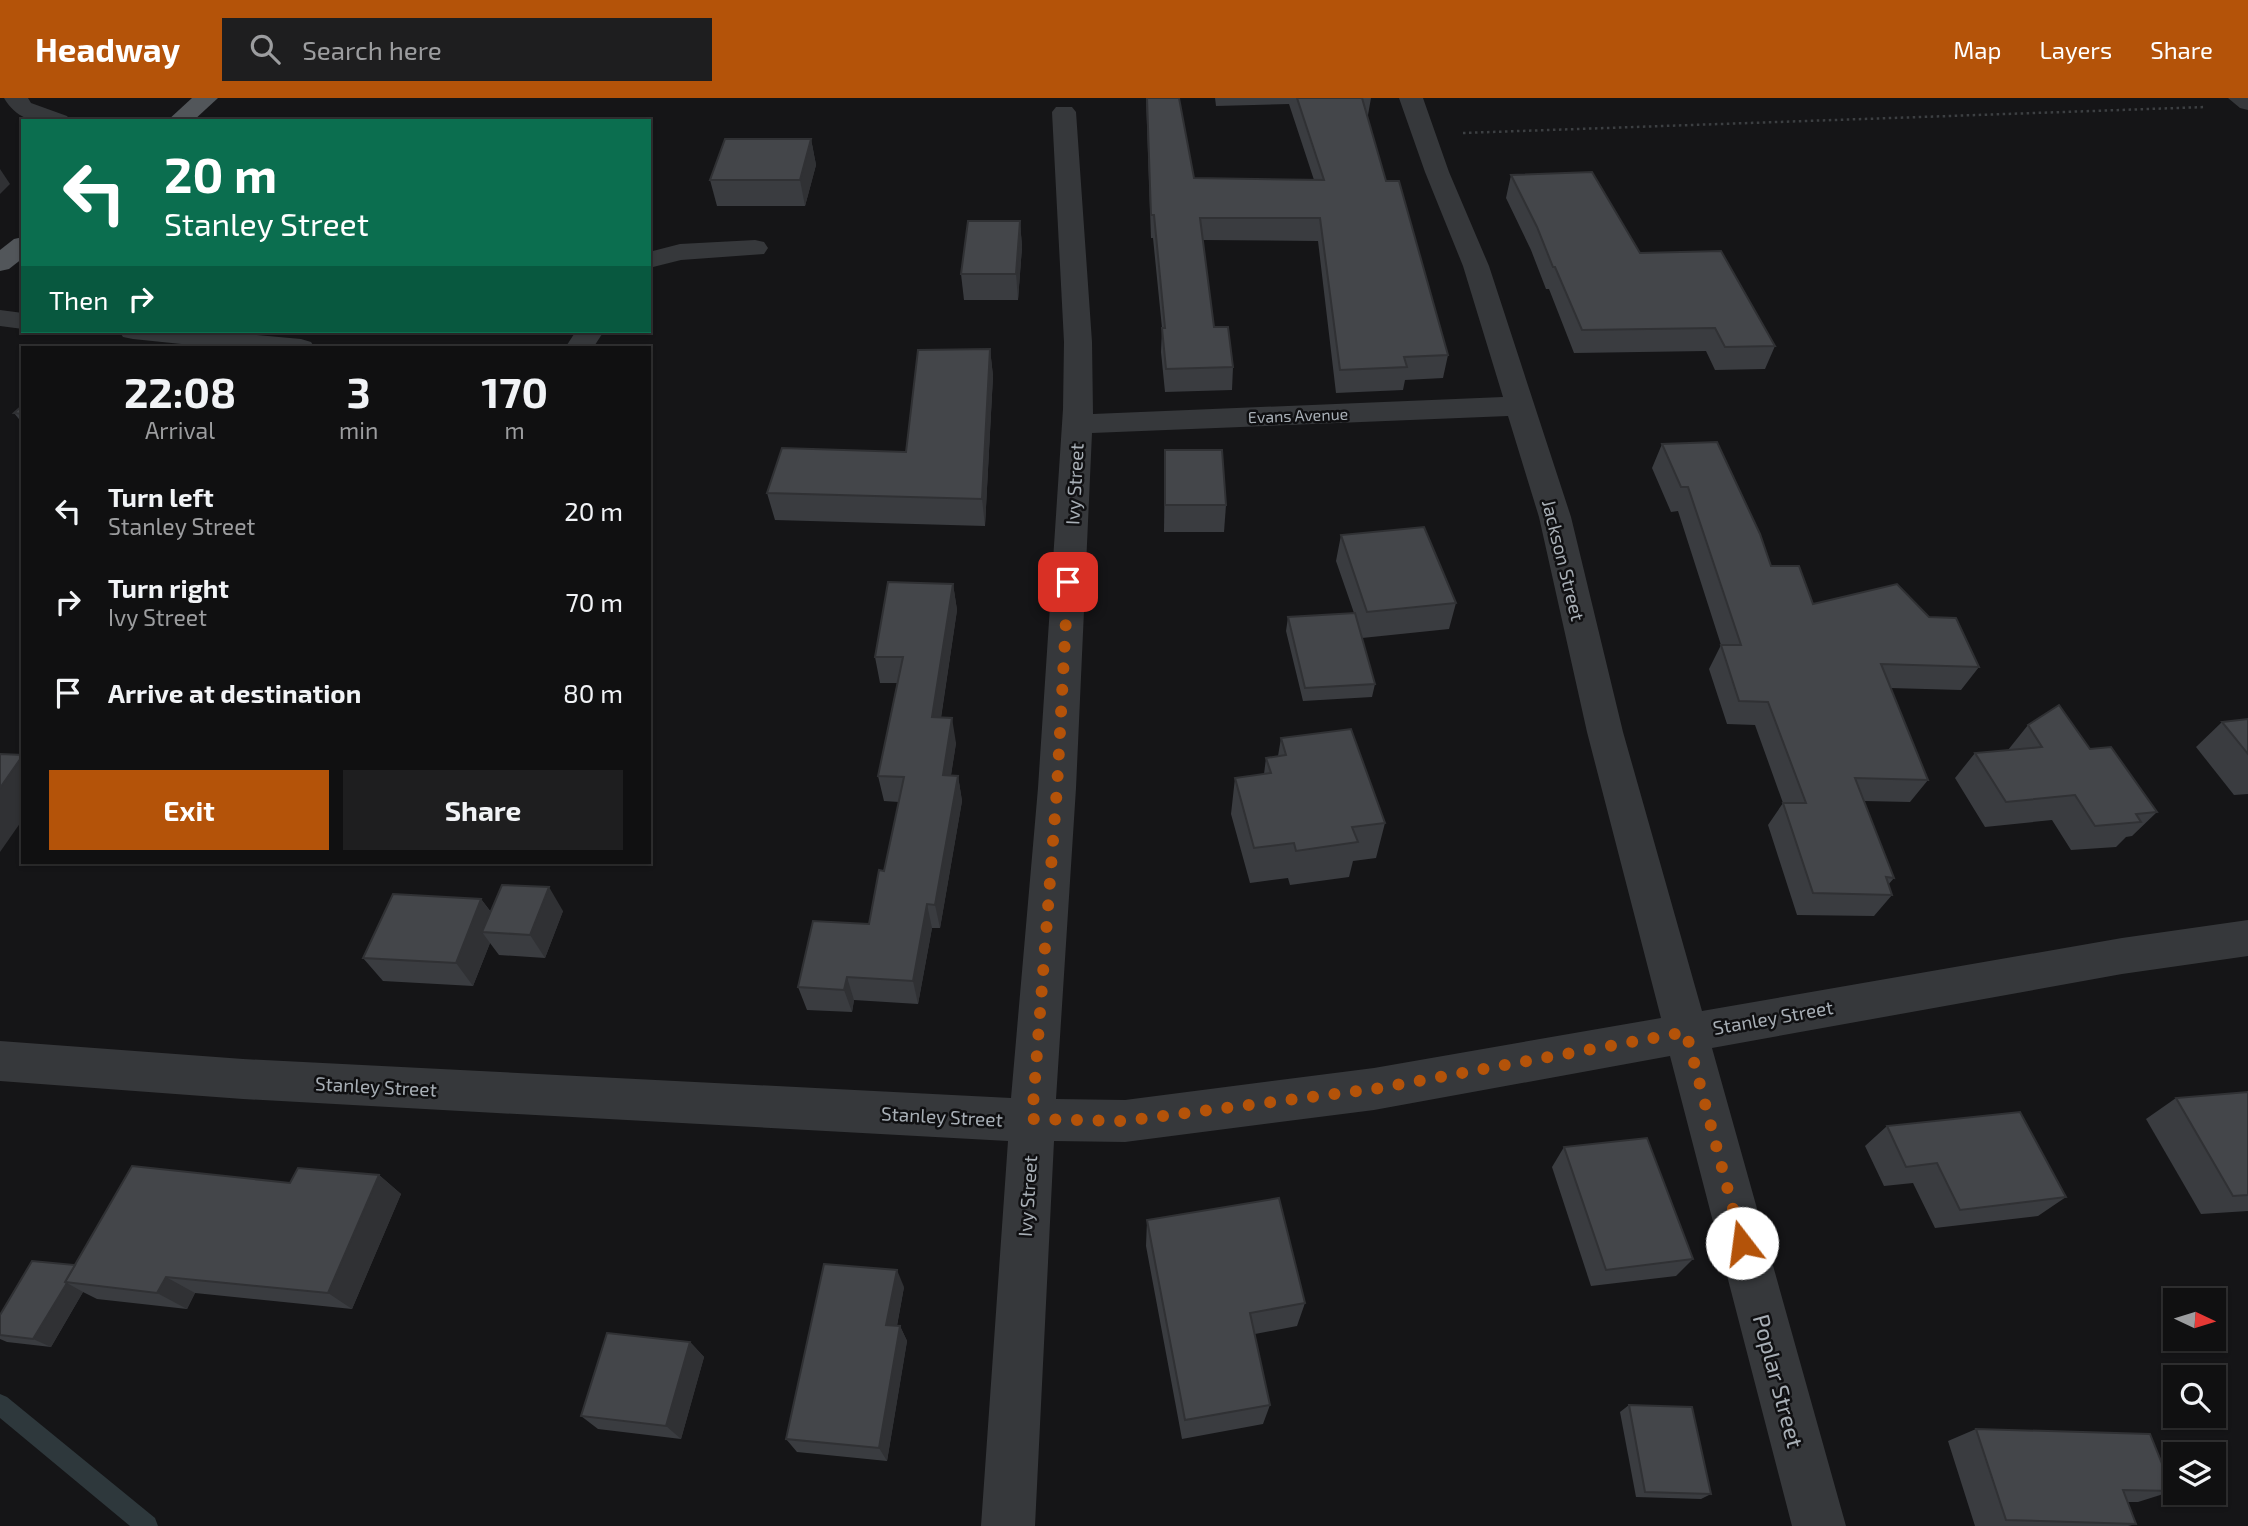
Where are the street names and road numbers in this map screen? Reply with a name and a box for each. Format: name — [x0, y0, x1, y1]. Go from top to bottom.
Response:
street label: Evans Avenue — [1248, 404, 1348, 426]
street label: Ivy Street — [1060, 443, 1088, 525]
street label: Jackson Street — [1538, 497, 1590, 623]
street label: Stanley Street — [1711, 995, 1835, 1039]
street label: Stanley Street — [315, 1071, 437, 1101]
street label: Stanley Street — [881, 1101, 1003, 1131]
street label: Ivy Street — [1013, 1154, 1041, 1238]
street label: Poplar Street — [1748, 1311, 1810, 1451]

